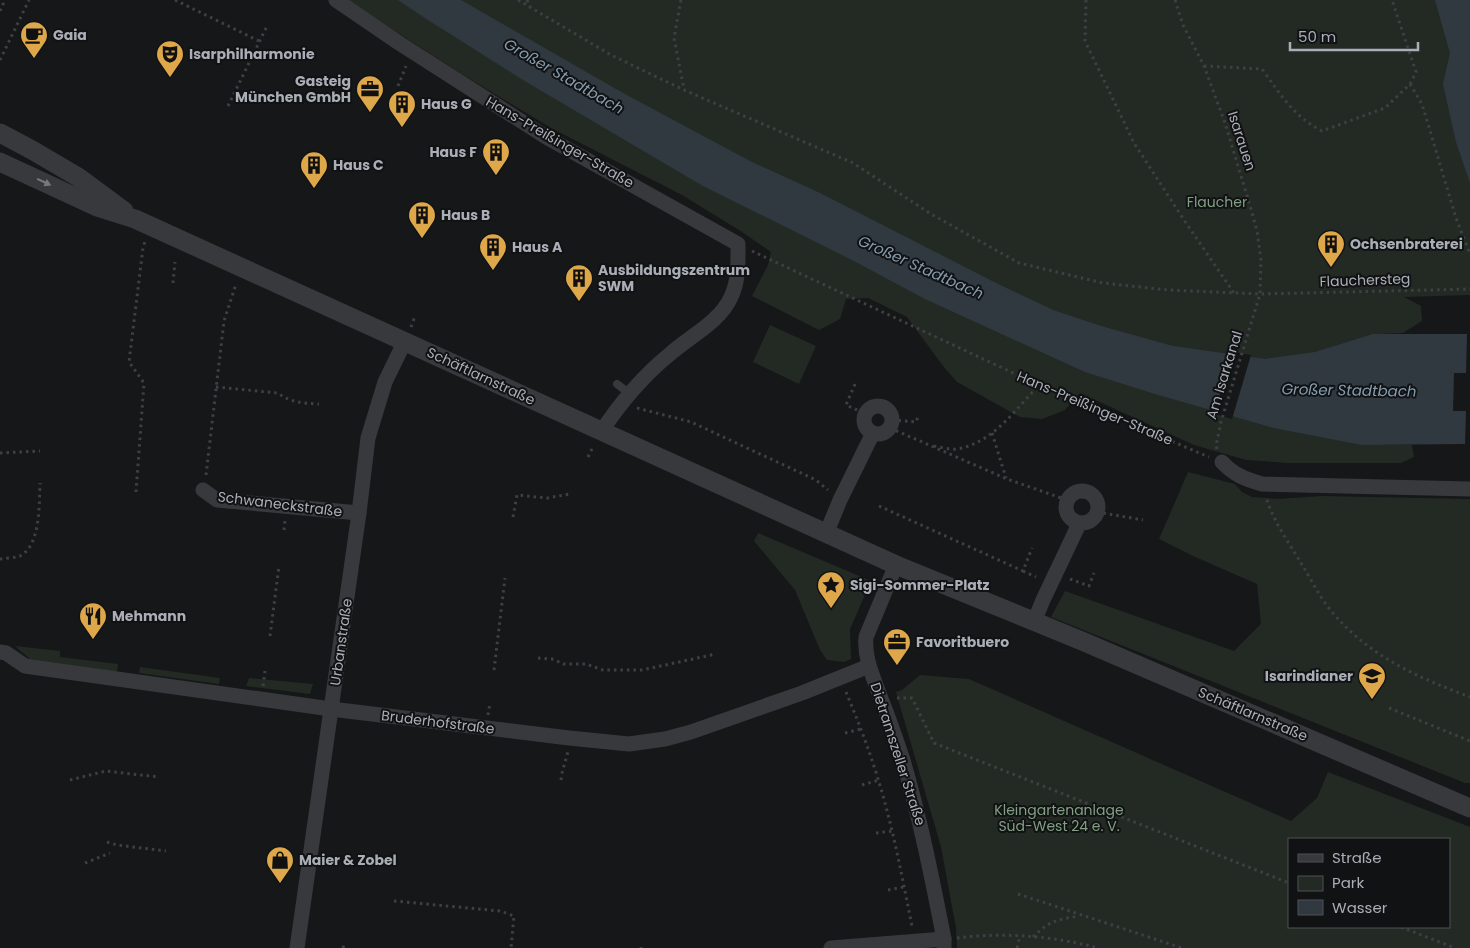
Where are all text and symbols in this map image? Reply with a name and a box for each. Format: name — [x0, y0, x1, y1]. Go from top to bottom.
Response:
cafe icon: Gaia — [19, 20, 49, 59]
scale bar — [1290, 20, 1418, 52]
place label: Gaia — [53, 25, 87, 45]
text: 50 m — [1298, 26, 1336, 47]
water label: Großer Stadtbach — [500, 33, 628, 119]
theatre icon: Isarphilharmonie — [155, 39, 185, 78]
place label: Isarphilharmonie — [189, 44, 315, 64]
place label: Gasteig München GmbH — [235, 71, 351, 107]
office icon: Gasteig München GmbH — [355, 74, 385, 113]
building icon: Haus G — [387, 89, 417, 128]
street label: Hans-Preißinger-Straße — [482, 91, 638, 193]
place label: Haus G — [421, 94, 472, 114]
street label: Isarauen — [1223, 109, 1261, 173]
building icon: Haus F — [481, 137, 511, 176]
place label: Haus F — [429, 142, 477, 162]
building icon: Haus C — [299, 150, 329, 189]
place label: Haus C — [333, 155, 384, 175]
one-way arrow — [37, 178, 51, 186]
park label: Flaucher — [1187, 192, 1247, 212]
building icon: Haus B — [407, 200, 437, 239]
place label: Haus B — [441, 205, 490, 225]
building icon: Ochsenbraterei — [1316, 229, 1346, 268]
water label: Großer Stadtbach — [855, 230, 987, 304]
building icon: Haus A — [478, 232, 508, 271]
place label: Ochsenbraterei — [1350, 234, 1463, 254]
place label: Haus A — [512, 237, 563, 257]
place label: Ausbildungszentrum SWM — [598, 260, 750, 296]
building icon: Ausbildungszentrum SWM — [564, 263, 594, 302]
street label: Flauchersteg — [1319, 268, 1411, 292]
street label: Am Isarkanal — [1201, 328, 1247, 422]
street label: Schäftlarnstraße — [424, 342, 539, 410]
street label: Hans-Preißinger-Straße — [1014, 366, 1176, 450]
water label: Großer Stadtbach — [1281, 378, 1417, 402]
street label: Schwaneckstraße — [217, 486, 344, 522]
place icon: Sigi-Sommer-Platz — [816, 570, 846, 609]
place label: Sigi-Sommer-Platz — [850, 575, 989, 595]
street label: Urbanstraße — [325, 597, 357, 687]
restaurant icon: Mehmann — [78, 601, 108, 640]
place label: Mehmann — [112, 606, 186, 626]
office icon: Favoritbuero — [882, 627, 912, 666]
place label: Favoritbuero — [916, 632, 1009, 652]
school or university icon: Isarindianer — [1357, 661, 1387, 700]
place label: Isarindianer — [1265, 666, 1353, 686]
street label: Dietramszeller Straße — [865, 680, 931, 828]
street label: Schäftlarnstraße — [1195, 682, 1311, 746]
street label: Bruderhofstraße — [380, 705, 496, 739]
park label: Kleingartenanlage Süd-West 24 e. V. — [994, 800, 1124, 836]
legend — [1288, 838, 1450, 928]
shop icon: Maier & Zobel — [265, 845, 295, 884]
text: Straße — [1332, 847, 1382, 868]
place label: Maier & Zobel — [299, 850, 397, 870]
text: Park — [1332, 872, 1364, 893]
text: Wasser — [1332, 897, 1388, 918]

